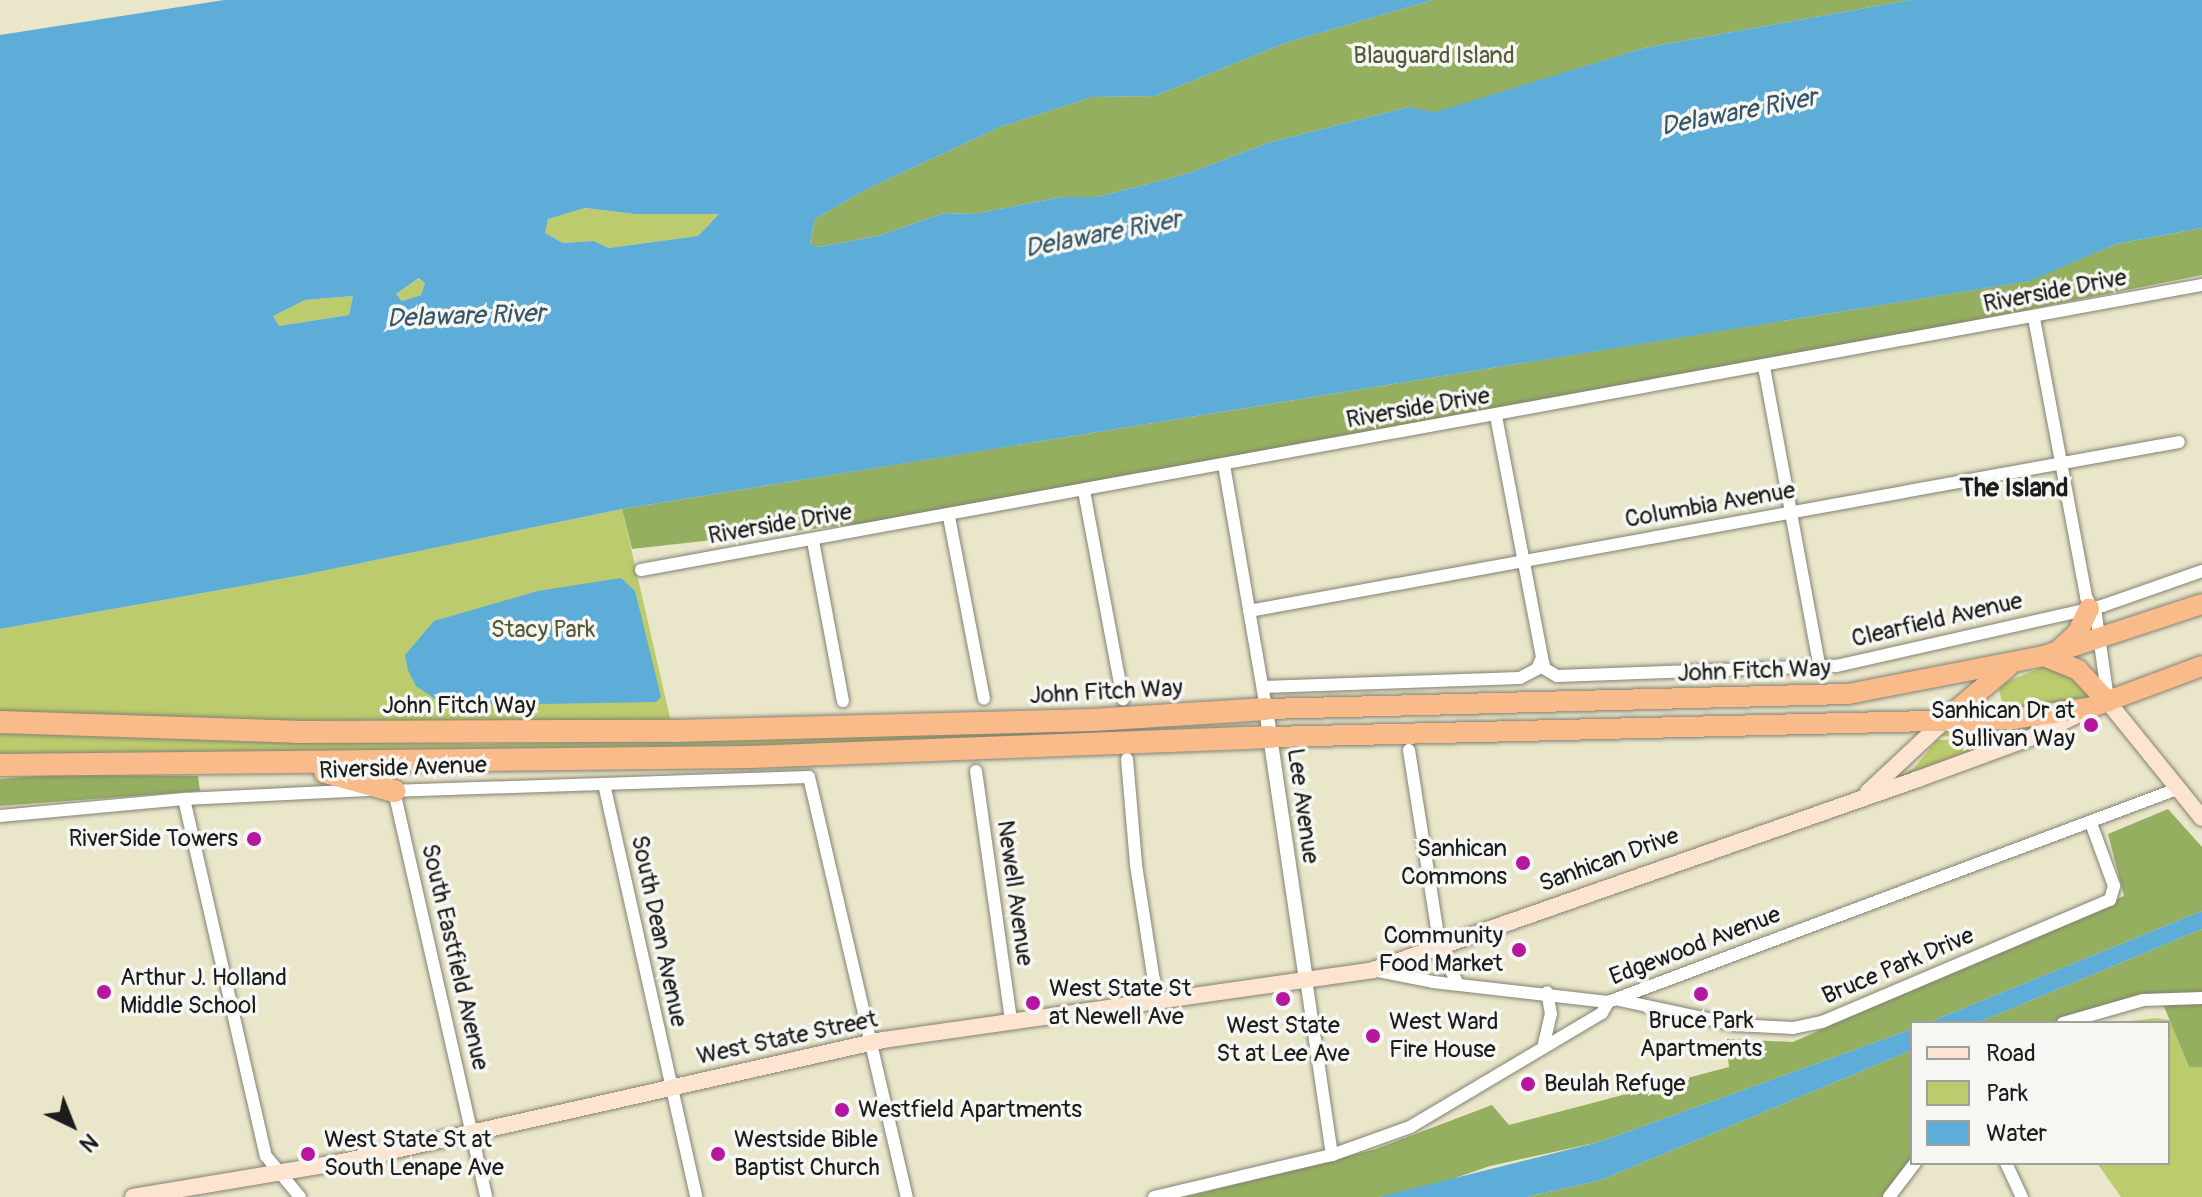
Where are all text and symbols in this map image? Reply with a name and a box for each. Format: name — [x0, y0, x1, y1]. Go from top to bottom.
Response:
park label: Blauguard Island — [1353, 42, 1515, 70]
water label: Delaware River — [1658, 83, 1820, 143]
water label: Delaware River — [1022, 205, 1184, 265]
street label: Riverside Drive — [1981, 263, 2129, 319]
water label: Delaware River — [386, 299, 546, 335]
street label: Riverside Drive — [1344, 381, 1492, 435]
district label: The Island — [1960, 473, 2068, 505]
street label: Columbia Avenue — [1623, 476, 1797, 534]
street label: Riverside Drive — [706, 497, 854, 551]
street label: Clearfield Avenue — [1849, 586, 2025, 654]
park label: Stacy Park — [491, 616, 595, 644]
street label: John Fitch Way — [1677, 654, 1831, 688]
street label: John Fitch Way — [1029, 674, 1183, 710]
street label: John Fitch Way — [382, 692, 536, 720]
place label: Sanhican Dr at Sullivan Way — [1931, 697, 2075, 753]
marker: Sanhican Dr at Sullivan Way — [2082, 716, 2100, 734]
street label: Lee Avenue — [1281, 746, 1325, 866]
street label: Riverside Avenue — [319, 751, 487, 785]
street label: Newell Avenue — [991, 818, 1039, 968]
street label: Sanhican Drive — [1535, 821, 1683, 899]
place label: RiverSide Towers — [68, 825, 238, 853]
marker: RiverSide Towers — [245, 830, 263, 848]
street label: South Dean Avenue — [625, 833, 693, 1029]
place label: Sanhican Commons — [1401, 835, 1507, 891]
street label: South Eastfield Avenue — [415, 841, 495, 1073]
marker: Sanhican Commons — [1514, 854, 1532, 872]
street label: Edgewood Avenue — [1605, 900, 1785, 992]
street label: Bruce Park Drive — [1818, 921, 1978, 1011]
place label: Community Food Market — [1378, 922, 1503, 978]
marker: Community Food Market — [1510, 941, 1528, 959]
place label: Arthur J. Holland Middle School — [120, 964, 287, 1020]
place label: West State St at Newell Ave — [1049, 975, 1191, 1031]
marker: Arthur J. Holland Middle School — [95, 983, 113, 1001]
marker: Bruce Park Apartments — [1692, 985, 1710, 1003]
marker: West State St at Lee Ave — [1274, 990, 1292, 1008]
marker: West State St at Newell Ave — [1024, 994, 1042, 1012]
street label: West State Street — [694, 1005, 880, 1071]
place label: Bruce Park Apartments — [1640, 1007, 1762, 1063]
place label: West Ward Fire House — [1389, 1008, 1498, 1064]
place label: West State St at Lee Ave — [1216, 1012, 1350, 1068]
legend — [1910, 1021, 2170, 1165]
marker: West Ward Fire House — [1364, 1027, 1382, 1045]
text: Road — [1986, 1039, 2036, 1068]
place label: Beulah Refuge — [1544, 1070, 1685, 1098]
marker: Beulah Refuge — [1519, 1075, 1537, 1093]
text: Park — [1986, 1079, 2028, 1108]
north arrow — [32, 1085, 112, 1165]
place label: Westfield Apartments — [858, 1096, 1082, 1124]
marker: Westfield Apartments — [833, 1101, 851, 1119]
text: Water — [1986, 1119, 2047, 1148]
place label: West State St at South Lenape Ave — [324, 1126, 504, 1182]
place label: Westside Bible Baptist Church — [734, 1126, 880, 1182]
text: N — [73, 1127, 103, 1158]
marker: West State St at South Lenape Ave — [299, 1145, 317, 1163]
marker: Westside Bible Baptist Church — [709, 1145, 727, 1163]

